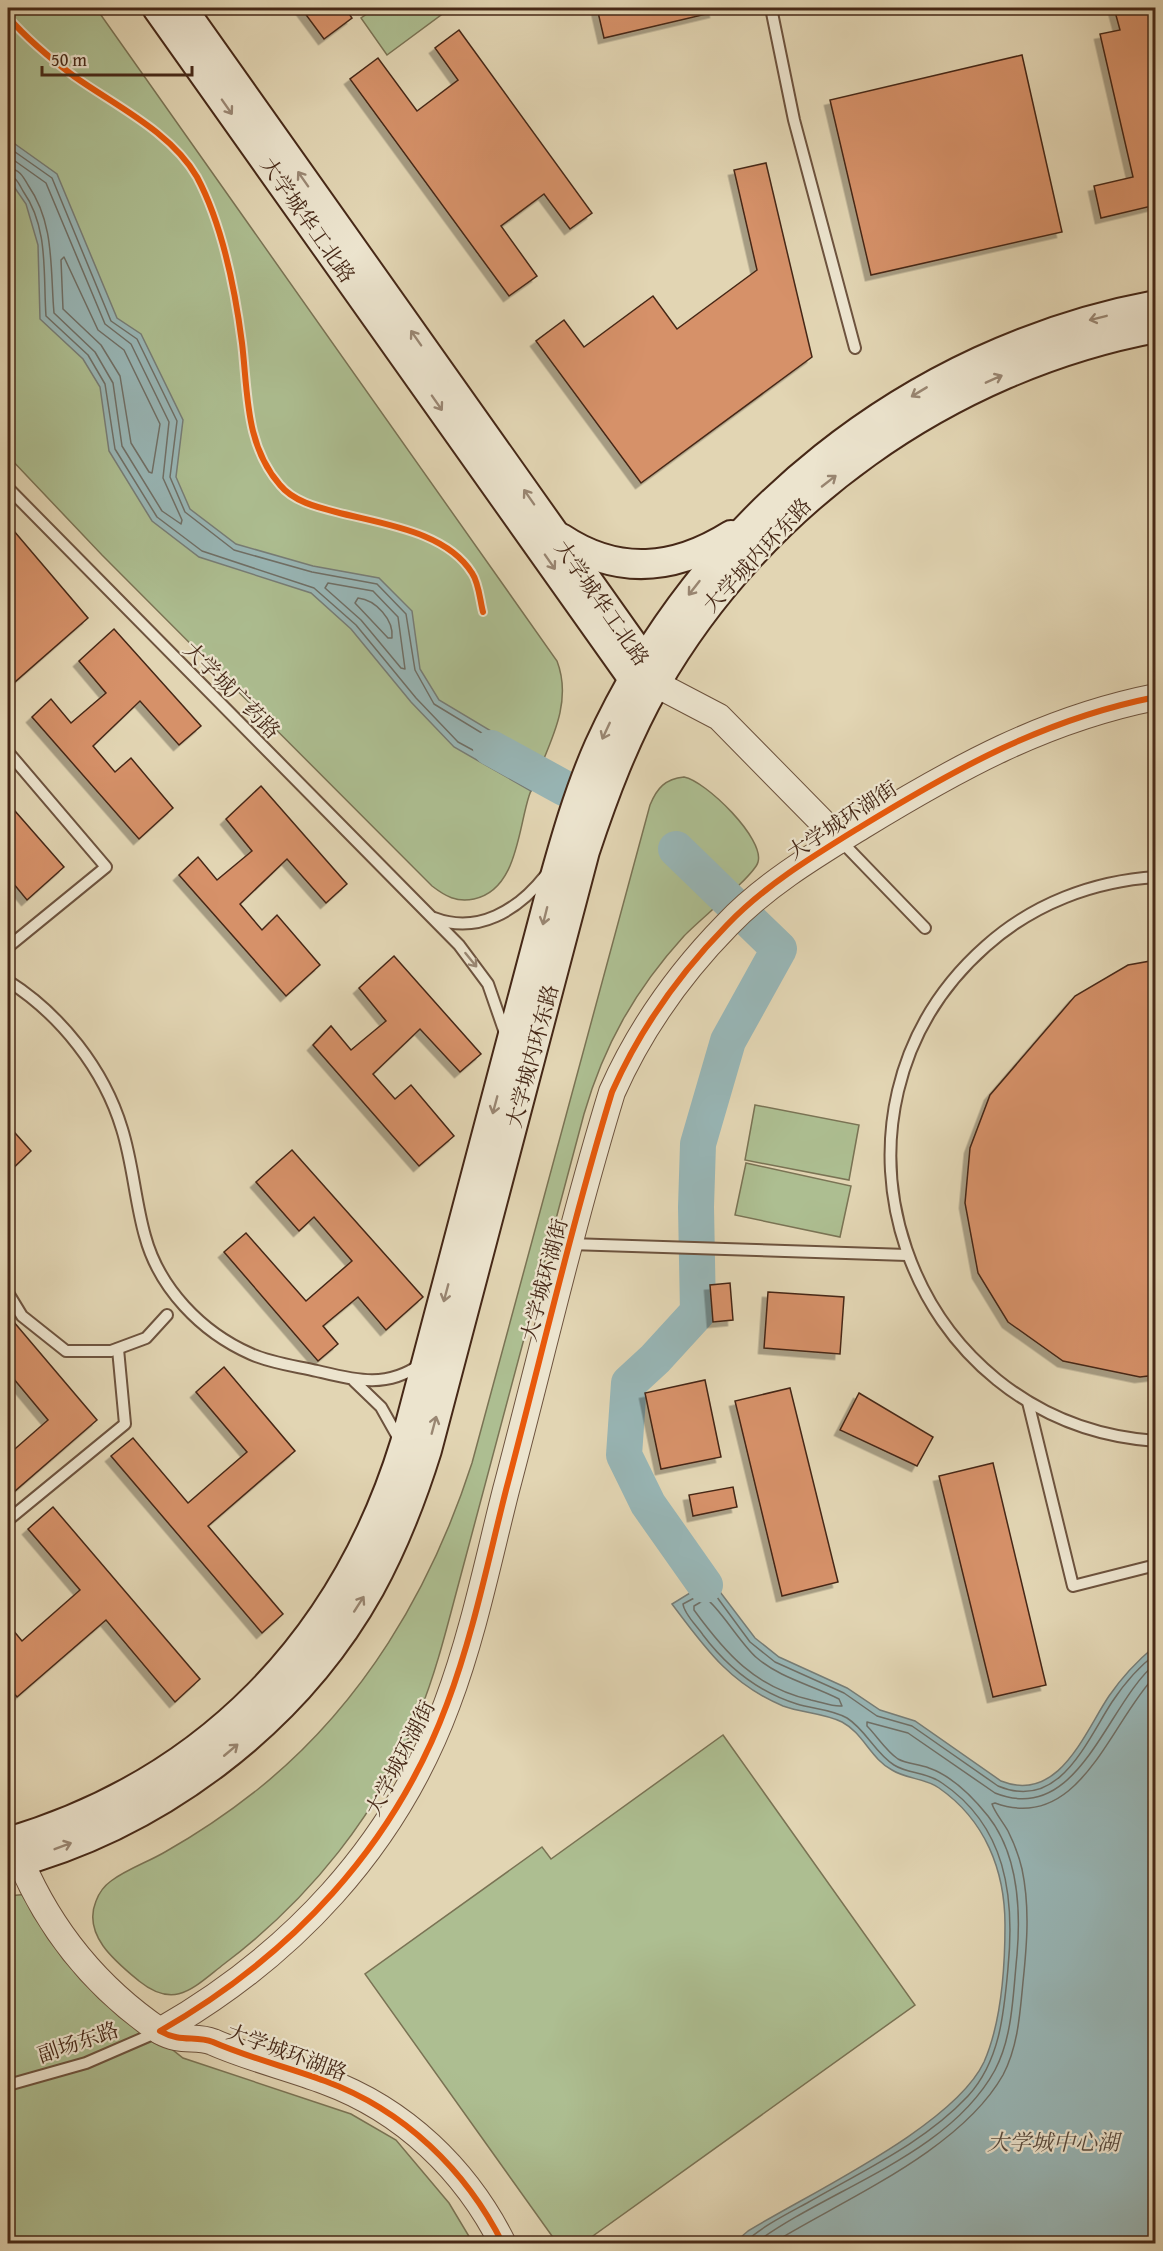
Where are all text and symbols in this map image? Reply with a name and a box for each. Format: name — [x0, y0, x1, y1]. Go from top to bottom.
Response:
scale bar — [42, 39, 192, 77]
text: 50 m — [51, 46, 87, 73]
one-way arrow — [221, 98, 233, 114]
street label: 大学城华工北路 — [253, 151, 363, 289]
one-way arrow — [297, 172, 309, 188]
one-way arrow — [1089, 312, 1108, 324]
one-way arrow — [410, 331, 422, 347]
one-way arrow — [985, 373, 1003, 385]
one-way arrow — [911, 386, 928, 398]
one-way arrow — [431, 394, 443, 410]
one-way arrow — [821, 475, 837, 488]
one-way arrow — [523, 490, 535, 506]
street label: 大学城内环东路 — [696, 491, 818, 619]
street label: 大学城华工北路 — [547, 534, 657, 672]
one-way arrow — [544, 553, 556, 570]
one-way arrow — [687, 579, 700, 595]
street label: 大学城广药路 — [176, 634, 288, 746]
one-way arrow — [600, 722, 612, 740]
street label: 大学城环湖街 — [781, 773, 903, 867]
one-way arrow — [538, 906, 550, 925]
one-way arrow — [465, 951, 478, 967]
street label: 大学城内环东路 — [498, 981, 566, 1131]
one-way arrow — [489, 1095, 501, 1114]
street label: 大学城环湖街 — [513, 1215, 575, 1345]
one-way arrow — [439, 1283, 451, 1302]
one-way arrow — [429, 1416, 440, 1435]
one-way arrow — [354, 1596, 366, 1613]
street label: 大学城环湖街 — [358, 1695, 442, 1821]
one-way arrow — [223, 1744, 239, 1757]
one-way arrow — [53, 1840, 72, 1851]
street label: 副场东路 — [33, 2014, 123, 2070]
street label: 大学城环湖路 — [222, 2016, 352, 2088]
water label: 大学城中心湖 — [987, 2126, 1123, 2158]

